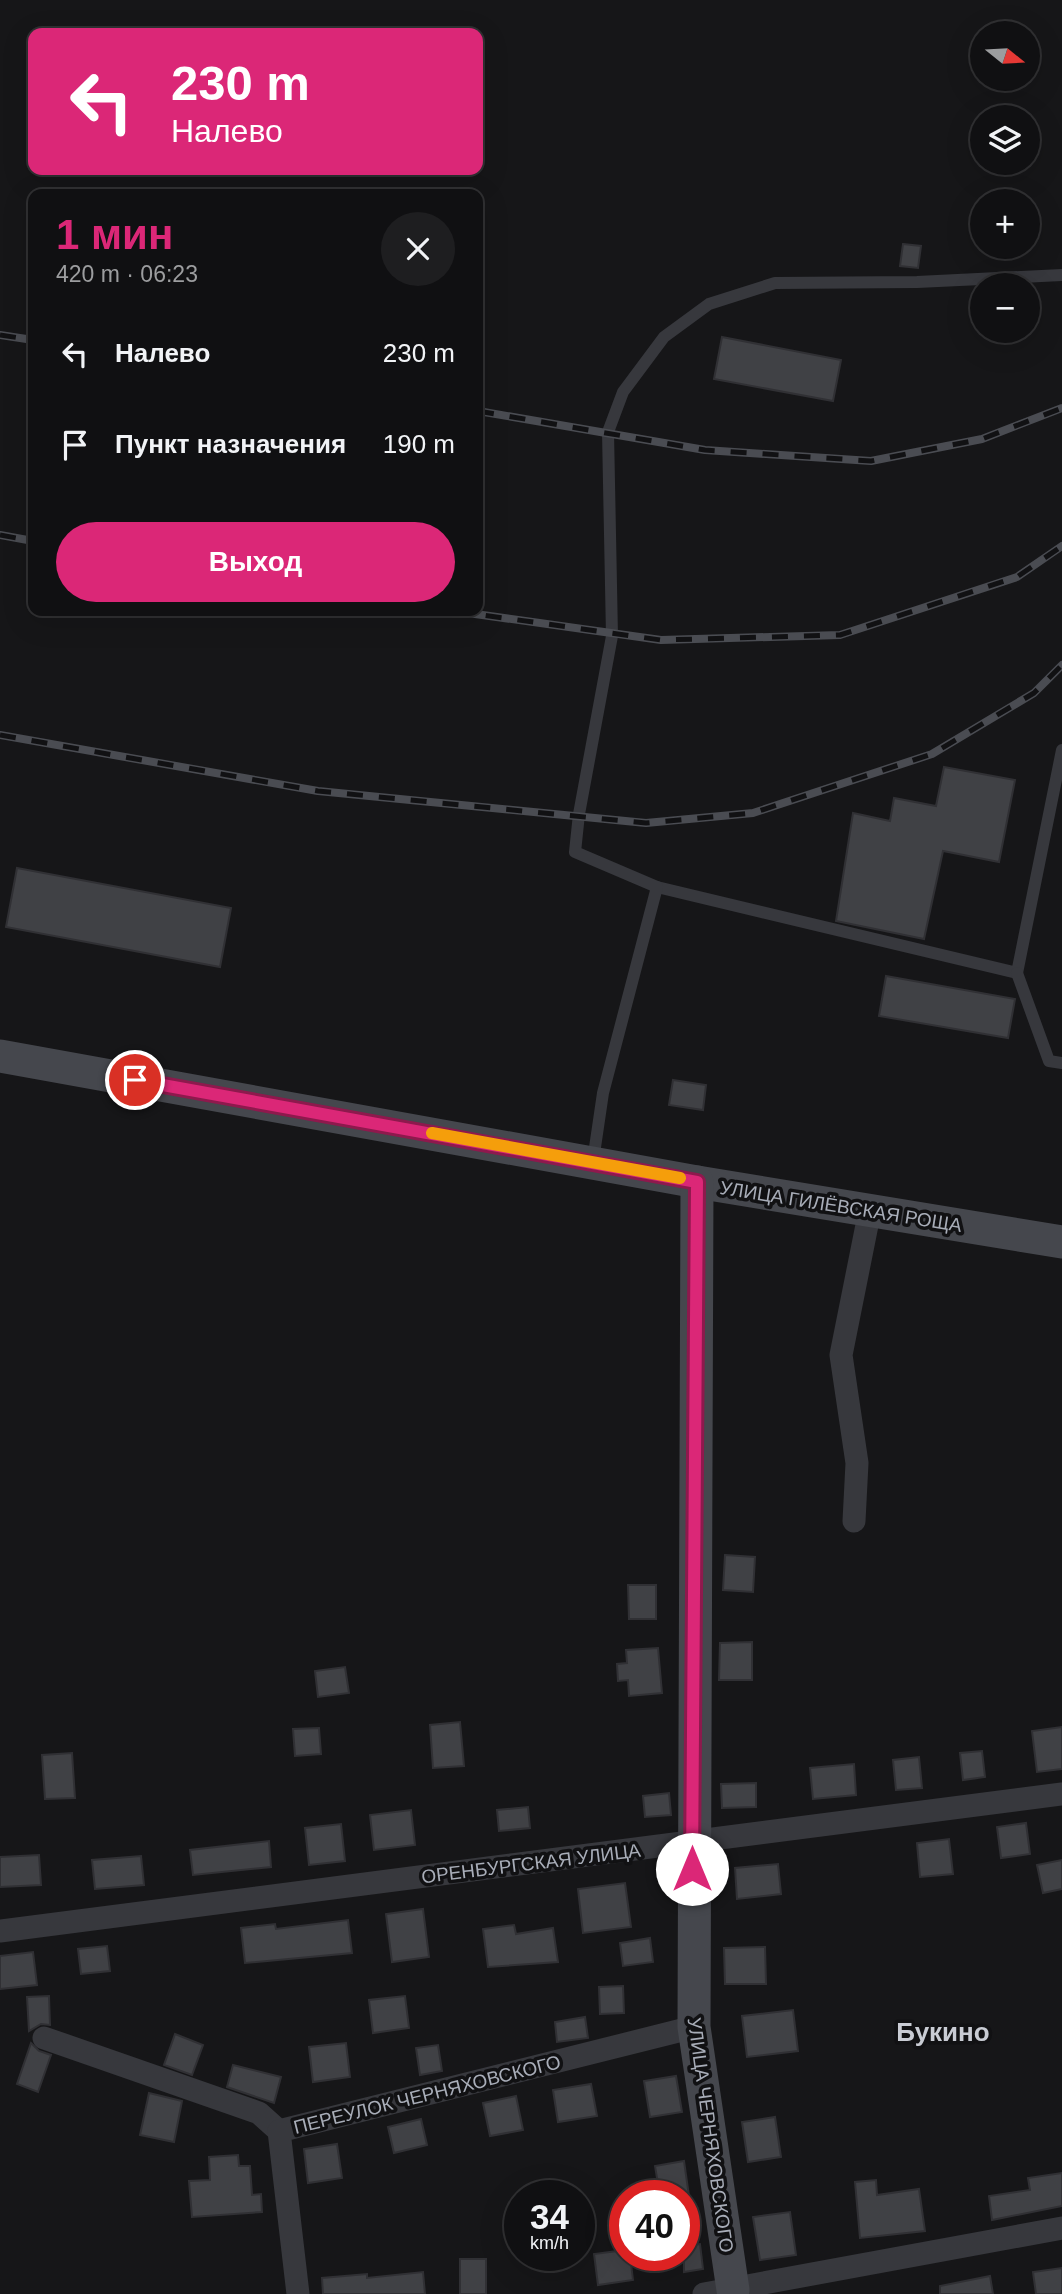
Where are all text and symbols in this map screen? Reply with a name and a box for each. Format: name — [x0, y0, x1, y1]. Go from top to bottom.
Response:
north arrow — [970, 21, 1040, 91]
map controls — [970, 21, 1040, 343]
icon: left — [56, 56, 147, 147]
text: 230 m — [171, 56, 310, 110]
button: layers — [970, 105, 1040, 175]
text: Налево — [171, 113, 283, 149]
button: + — [970, 189, 1040, 259]
text: 1 мин — [56, 211, 173, 258]
button: close — [381, 212, 455, 286]
text: 420 m · 06:23 — [56, 261, 198, 287]
button: − — [970, 273, 1040, 343]
icon: left — [56, 335, 94, 373]
text: Налево — [115, 338, 210, 368]
text: 230 m — [383, 338, 455, 368]
icon: arrive — [56, 426, 94, 464]
text: Пункт назначения — [115, 429, 346, 459]
text: 190 m — [383, 429, 455, 459]
button: Выход — [56, 522, 455, 602]
pin — [105, 1050, 165, 1110]
icon: arrive — [116, 1061, 154, 1099]
street label: УЛИЦА ГИЛЁВСКАЯ РОЩА — [718, 1177, 964, 1236]
position arrow — [655, 1832, 729, 1906]
street label: ОРЕНБУРГСКАЯ УЛИЦА — [420, 1840, 642, 1887]
street label: УЛИЦА ЧЕРНЯХОВСКОГО — [684, 2016, 737, 2254]
district label: Букино — [896, 2017, 990, 2047]
street label: ПЕРЕУЛОК ЧЕРНЯХОВСКОГО — [291, 2051, 563, 2138]
speed limit sign: 40 — [609, 2180, 700, 2271]
text: 34 — [530, 2197, 569, 2236]
text: km/h — [530, 2233, 569, 2253]

